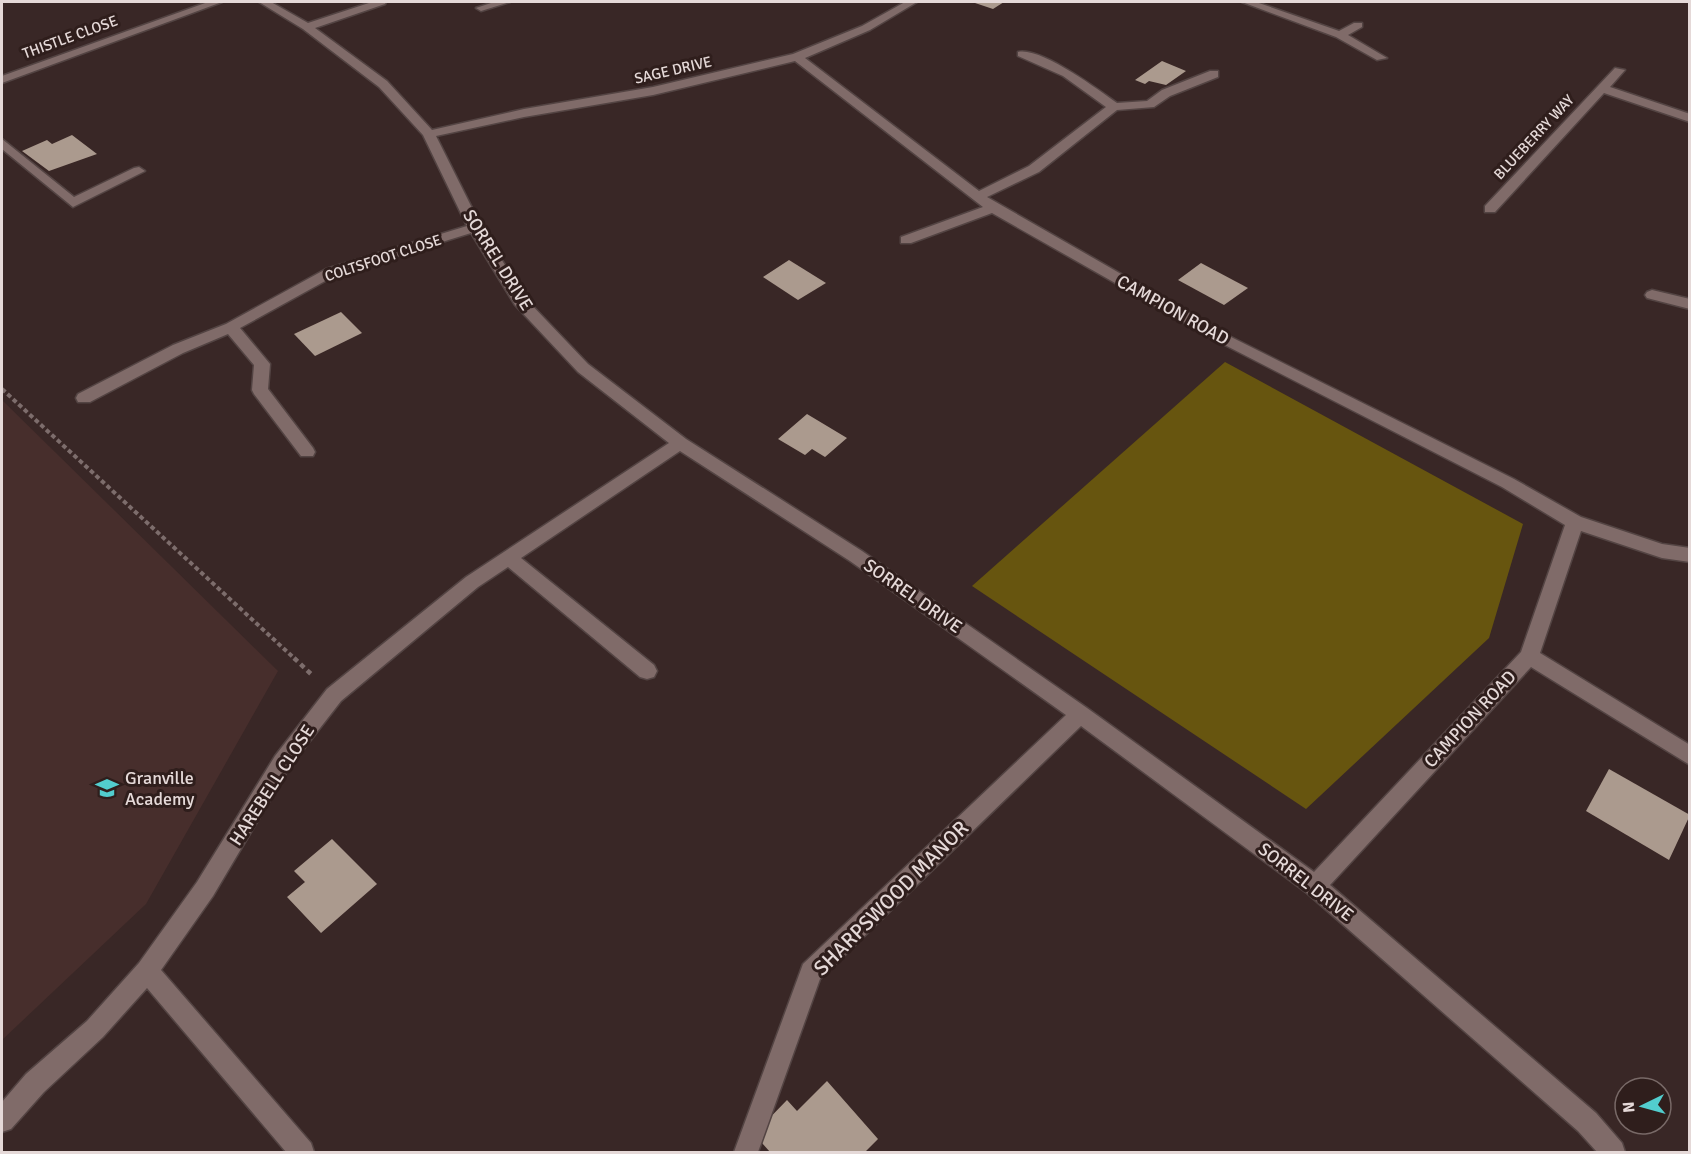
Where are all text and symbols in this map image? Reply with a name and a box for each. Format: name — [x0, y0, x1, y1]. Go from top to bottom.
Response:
street label: THISTLE CLOSE — [20, 11, 120, 63]
street label: SAGE DRIVE — [632, 52, 714, 88]
street label: BLUEBERRY WAY — [1490, 91, 1578, 183]
street label: SORREL DRIVE — [458, 205, 538, 315]
street label: COLTSFOOT CLOSE — [322, 231, 444, 285]
street label: CAMPION ROAD — [1113, 270, 1233, 350]
street label: SORREL DRIVE — [860, 554, 966, 638]
street label: CAMPION ROAD — [1419, 666, 1521, 772]
street label: HAREBELL CLOSE — [225, 721, 319, 849]
place label: Granville Academy — [125, 767, 195, 810]
school or university icon: Granville Academy — [94, 775, 120, 801]
street label: SHARPSWOOD MANOR — [808, 815, 974, 981]
street label: SORREL DRIVE — [1254, 838, 1358, 926]
north arrow — [1613, 1076, 1673, 1136]
text: N — [1619, 1101, 1640, 1114]

